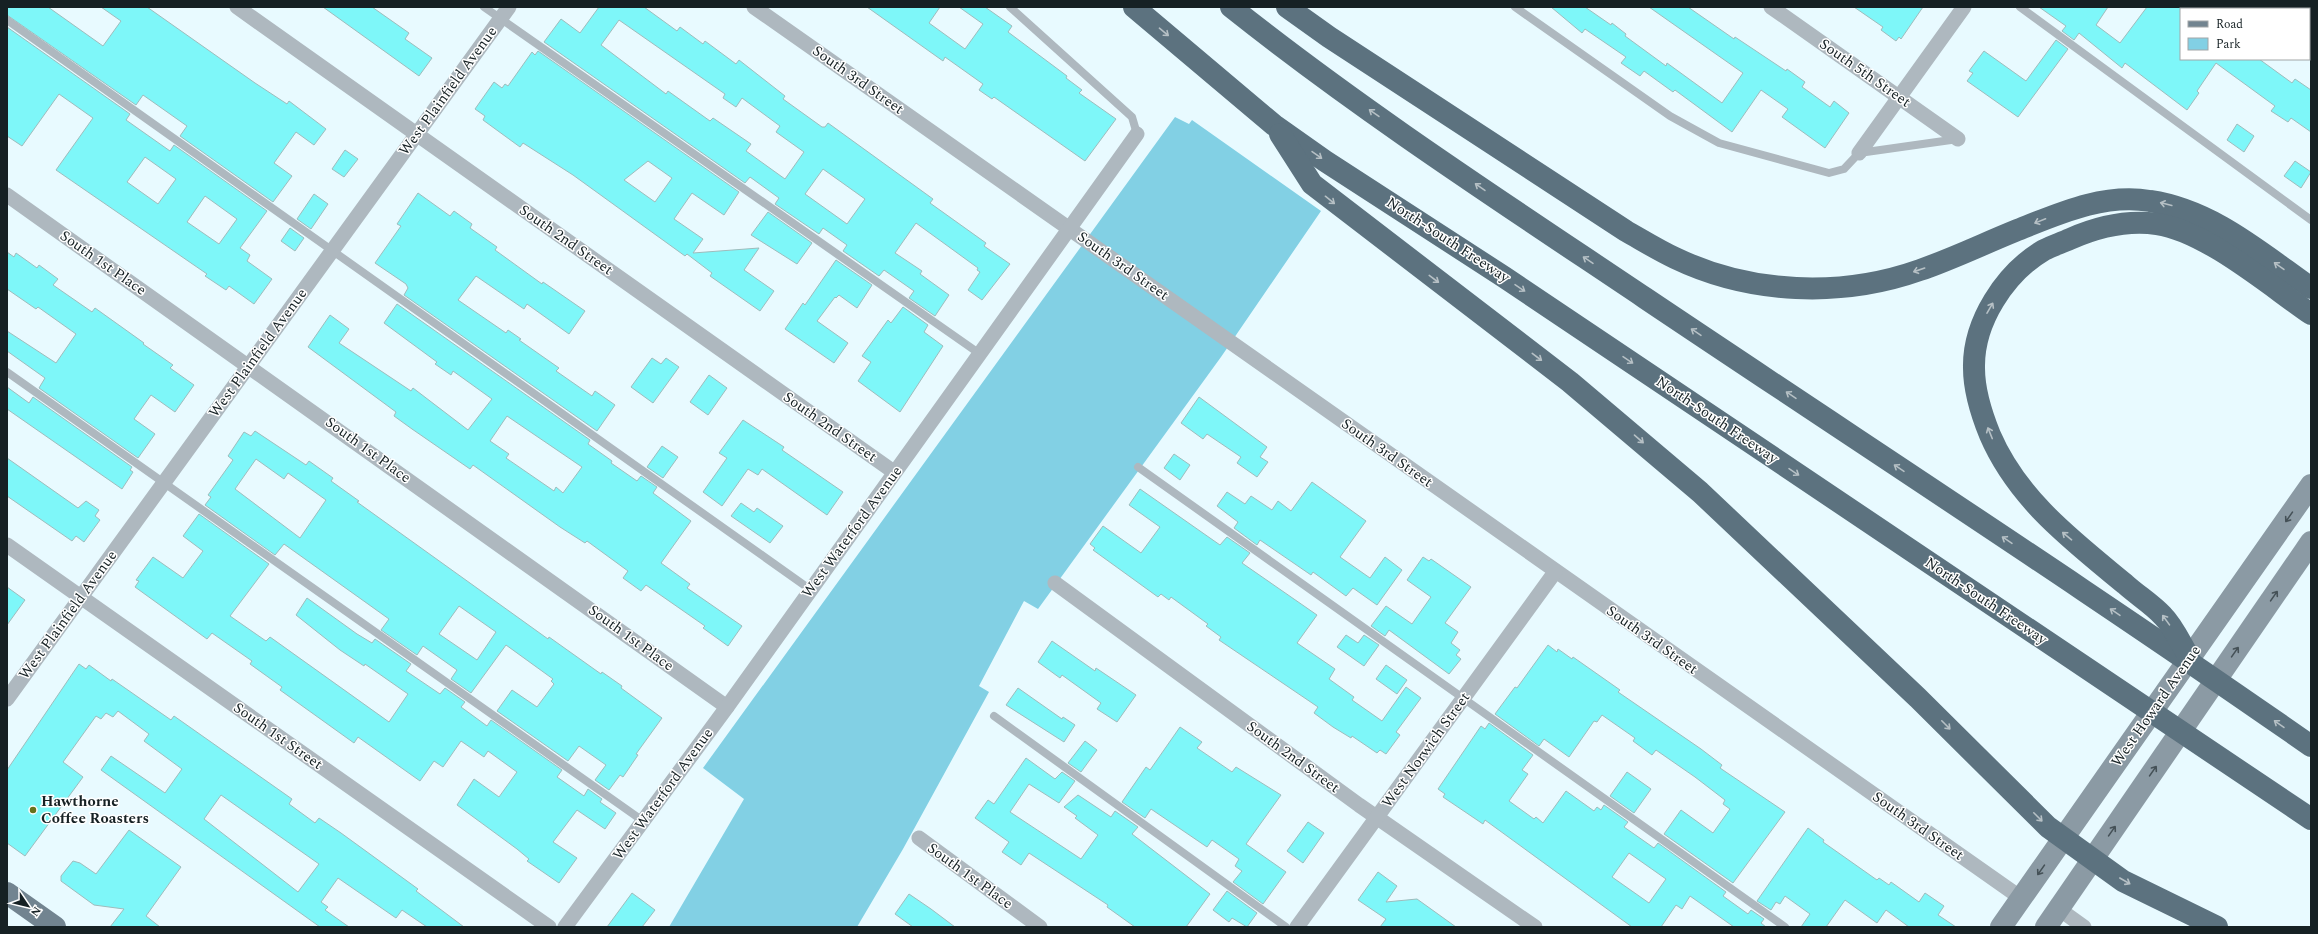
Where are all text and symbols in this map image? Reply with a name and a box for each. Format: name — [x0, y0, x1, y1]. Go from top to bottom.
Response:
legend — [2180, 8, 2310, 60]
text: Road — [2216, 15, 2243, 34]
street label: West Plainfield Avenue — [393, 22, 503, 160]
one-way arrow — [1159, 28, 1169, 37]
street label: South 5th Street — [1814, 33, 1916, 113]
text: Park — [2216, 35, 2241, 54]
street label: South 3rd Street — [807, 40, 909, 120]
one-way arrow — [1368, 109, 1379, 117]
one-way arrow — [1311, 151, 1322, 159]
one-way arrow — [1475, 183, 1486, 191]
street label: North-South Freeway — [1382, 191, 1515, 289]
one-way arrow — [1325, 196, 1336, 204]
street label: South 2nd Street — [514, 199, 618, 281]
one-way arrow — [2160, 200, 2173, 208]
one-way arrow — [2034, 218, 2046, 225]
street label: South 1st Place — [55, 225, 151, 301]
street label: South 3rd Street — [1072, 226, 1174, 306]
one-way arrow — [1583, 256, 1594, 264]
one-way arrow — [2274, 262, 2285, 270]
one-way arrow — [1913, 267, 1926, 274]
one-way arrow — [1428, 275, 1439, 283]
street label: West Plainfield Avenue — [203, 284, 313, 422]
one-way arrow — [1514, 284, 1525, 292]
one-way arrow — [1986, 302, 1994, 314]
one-way arrow — [1691, 328, 1702, 336]
one-way arrow — [1532, 353, 1543, 362]
one-way arrow — [1622, 356, 1633, 364]
street label: North-South Freeway — [1651, 370, 1783, 470]
street label: South 2nd Street — [778, 386, 882, 468]
one-way arrow — [1785, 391, 1797, 399]
street label: South 1st Place — [320, 411, 416, 489]
street label: South 3rd Street — [1336, 413, 1438, 493]
one-way arrow — [1986, 427, 1993, 439]
one-way arrow — [1633, 434, 1644, 443]
street label: West Waterford Avenue — [796, 461, 908, 603]
one-way arrow — [1893, 463, 1905, 471]
one-way arrow — [1788, 468, 1799, 476]
one-way arrow — [2285, 511, 2293, 522]
one-way arrow — [2061, 532, 2072, 541]
one-way arrow — [2002, 536, 2013, 544]
street label: West Plainfield Avenue — [13, 546, 123, 684]
street label: North-South Freeway — [1920, 551, 2052, 651]
one-way arrow — [2270, 591, 2278, 602]
street label: South 1st Place — [583, 599, 679, 677]
street label: South 3rd Street — [1601, 600, 1703, 680]
one-way arrow — [2110, 608, 2121, 616]
one-way arrow — [2161, 615, 2170, 626]
street label: West Howard Avenue — [2105, 641, 2207, 771]
one-way arrow — [2231, 647, 2239, 658]
street label: West Norwich Street — [1376, 687, 1476, 813]
street label: South 1st Street — [228, 697, 328, 775]
street label: South 2nd Street — [1242, 715, 1344, 799]
one-way arrow — [1941, 720, 1951, 730]
one-way arrow — [2274, 720, 2285, 728]
street label: West Waterford Avenue — [607, 723, 719, 865]
one-way arrow — [2149, 766, 2157, 777]
street label: South 3rd Street — [1867, 786, 1969, 866]
place label: Hawthorne Coffee Roasters — [41, 790, 149, 830]
marker: Hawthorne Coffee Roasters — [28, 805, 38, 815]
one-way arrow — [2033, 812, 2043, 822]
one-way arrow — [2108, 825, 2116, 836]
street label: South 1st Place — [922, 837, 1018, 915]
one-way arrow — [2037, 864, 2045, 875]
one-way arrow — [2119, 877, 2131, 885]
north arrow — [8, 886, 48, 926]
text: N — [26, 903, 45, 920]

